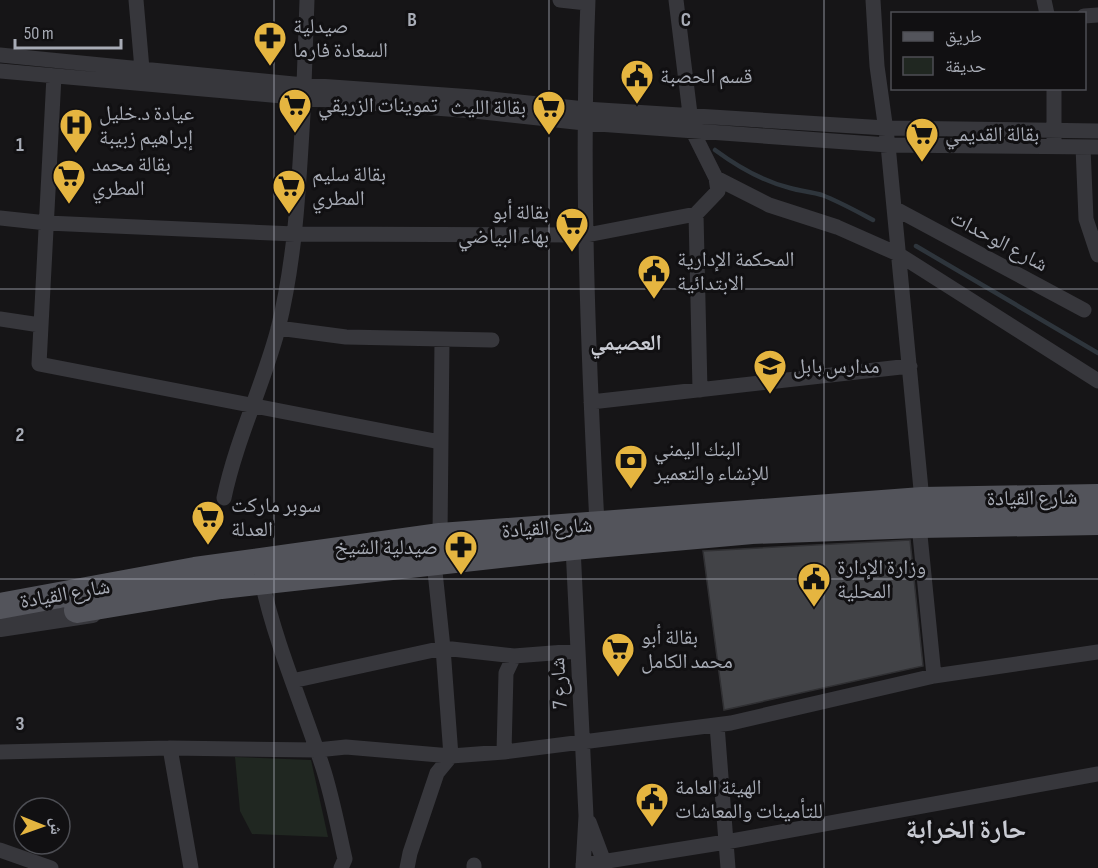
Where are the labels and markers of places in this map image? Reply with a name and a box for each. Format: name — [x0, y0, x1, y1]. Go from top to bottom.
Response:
place label: صيدلية السعادة فارما — [293, 14, 388, 63]
pharmacy icon: صيدلية السعادة فارما — [252, 20, 288, 67]
public building icon: قسم الحصبة — [619, 58, 655, 105]
place label: قسم الحصبة — [660, 64, 753, 90]
supermarket icon: تموينات الزريقي — [277, 87, 313, 134]
supermarket icon: بقالة الليث — [531, 89, 567, 136]
place label: تموينات الزريقي — [318, 93, 438, 121]
place label: بقالة الليث — [450, 95, 526, 120]
place label: عيادة د.خليل إبراهيم زبيبة — [99, 101, 195, 151]
hospital icon: عيادة د.خليل إبراهيم زبيبة — [58, 107, 94, 154]
supermarket icon: بقالة القديمي — [904, 116, 940, 163]
place label: بقالة القديمي — [945, 122, 1039, 150]
place label: بقالة محمد المطري — [92, 152, 171, 204]
supermarket icon: بقالة محمد المطري — [51, 158, 87, 205]
place label: بقالة سليم المطري — [312, 162, 386, 214]
supermarket icon: بقالة سليم المطري — [271, 168, 307, 215]
place label: بقالة أبو بهاء البياضي — [458, 199, 549, 252]
supermarket icon: بقالة أبو بهاء البياضي — [554, 206, 590, 253]
place label: المحكمة الإدارية الابتدائية — [677, 247, 795, 296]
public building icon: المحكمة الإدارية الابتدائية — [636, 253, 672, 300]
school or university icon: مدارس بابل — [752, 348, 788, 395]
place label: مدارس بابل — [793, 354, 880, 379]
place label: البنك اليمني للإنشاء والتعمير — [653, 437, 769, 486]
bank icon: البنك اليمني للإنشاء والتعمير — [613, 443, 649, 490]
place label: سوبر ماركت العدلة — [231, 493, 321, 542]
supermarket icon: سوبر ماركت العدلة — [190, 499, 226, 546]
pharmacy icon: صيدلية الشيخ — [443, 529, 479, 576]
place label: صيدلية الشيخ — [334, 535, 438, 560]
place label: وزارة الإدارة المحلية — [837, 555, 926, 604]
public building icon: وزارة الإدارة المحلية — [796, 561, 832, 608]
place label: بقالة أبو محمد الكامل — [641, 624, 733, 674]
supermarket icon: بقالة أبو محمد الكامل — [600, 631, 636, 678]
place label: الهيئة العامة للتأمينات والمعاشات — [675, 775, 823, 824]
public building icon: الهيئة العامة للتأمينات والمعاشات — [634, 781, 670, 828]

